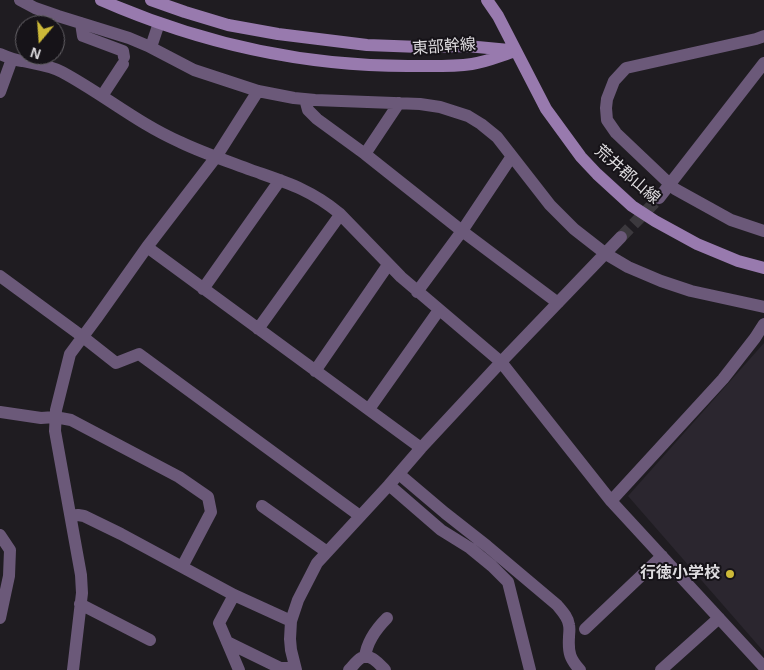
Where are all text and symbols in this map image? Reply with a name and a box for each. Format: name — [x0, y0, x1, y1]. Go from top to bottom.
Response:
north arrow — [15, 15, 65, 65]
street label: 東部幹線 — [411, 35, 477, 59]
text: N — [28, 44, 43, 62]
street label: 荒井郡山線 — [591, 142, 663, 208]
place label: 行徳小学校 — [640, 564, 720, 584]
marker: 行徳小学校 — [724, 568, 736, 580]

